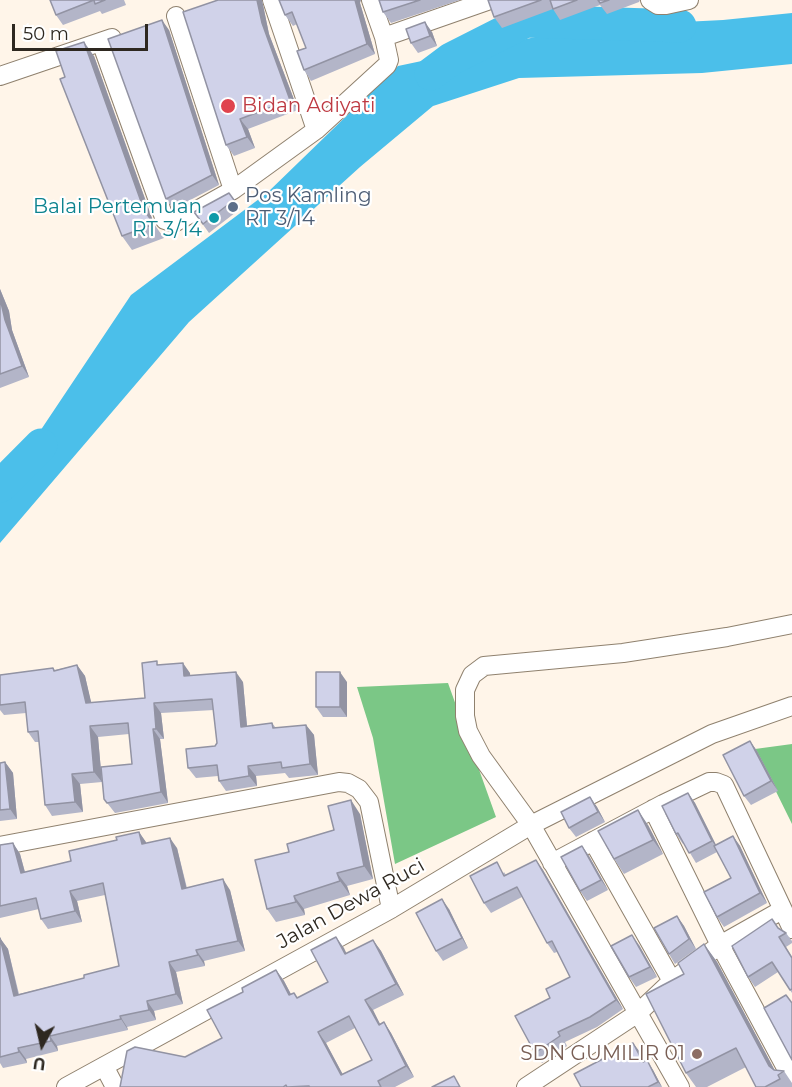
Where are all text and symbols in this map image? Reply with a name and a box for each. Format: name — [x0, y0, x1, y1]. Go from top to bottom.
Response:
scale bar — [15, 12, 152, 50]
text: 50 m — [23, 23, 69, 45]
place label: Bidan Adiyati — [242, 94, 375, 118]
marker: Bidan Adiyati — [219, 97, 237, 115]
place label: Pos Kamling RT 3/14 — [245, 184, 372, 231]
place label: Balai Pertemuan RT 3/14 — [33, 195, 202, 242]
marker: Pos Kamling RT 3/14 — [226, 200, 240, 214]
marker: Balai Pertemuan RT 3/14 — [207, 211, 221, 225]
street label: Jalan Dewa Ruci — [273, 854, 429, 954]
north arrow — [12, 1015, 72, 1075]
place label: SDN GUMILIR 01 — [520, 1042, 685, 1066]
marker: SDN GUMILIR 01 — [690, 1047, 704, 1061]
text: U — [32, 1053, 47, 1074]

